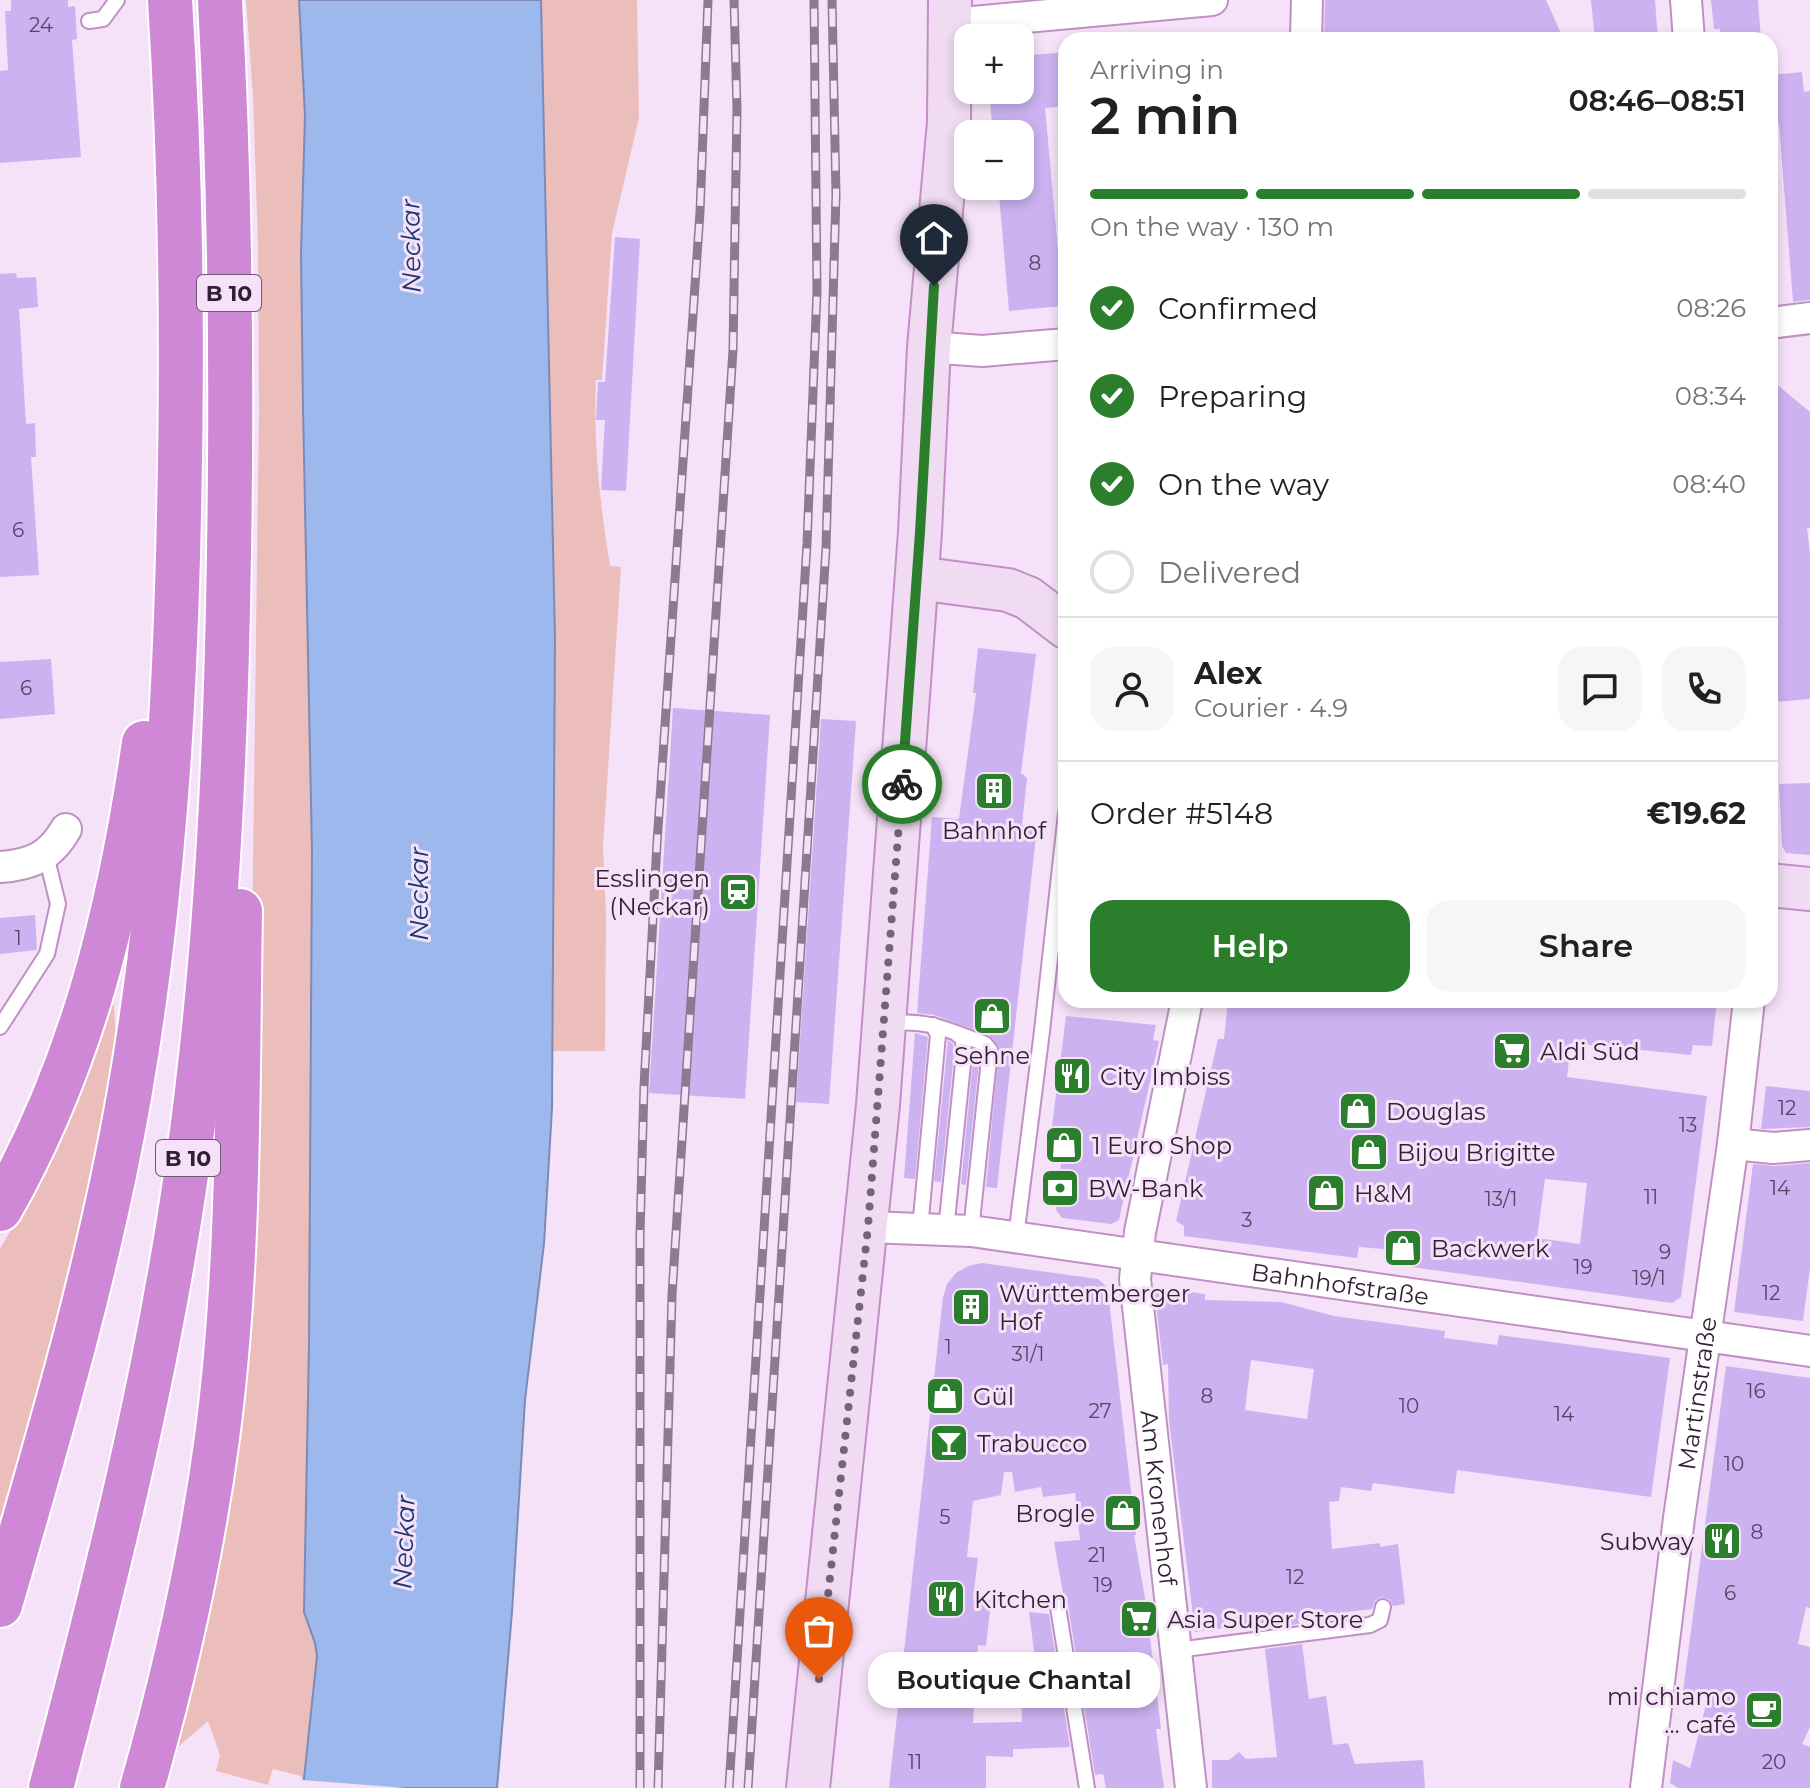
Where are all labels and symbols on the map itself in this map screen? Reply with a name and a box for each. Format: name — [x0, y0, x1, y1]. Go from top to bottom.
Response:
house number: 24 — [29, 13, 53, 37]
water label: Neckar — [394, 198, 428, 293]
pin — [900, 204, 968, 286]
house number: 8 — [1029, 251, 1041, 275]
road number: B 10 — [197, 275, 261, 311]
house number: 6 — [12, 518, 24, 542]
house number: 6 — [20, 676, 32, 700]
courier — [862, 744, 942, 824]
building icon: Bahnhof — [973, 770, 1015, 812]
place label: Bahnhof — [942, 816, 1047, 845]
water label: Neckar — [403, 846, 435, 941]
place label: Esslingen (Neckar) — [594, 864, 710, 921]
station icon: Esslingen (Neckar) — [717, 871, 759, 913]
house number: 1 — [14, 926, 22, 950]
shop icon: Sehne — [971, 995, 1013, 1037]
supermarket icon: Aldi Süd — [1491, 1030, 1533, 1072]
place label: Aldi Süd — [1540, 1037, 1640, 1066]
place label: Sehne — [954, 1041, 1030, 1070]
restaurant icon: City Imbiss — [1051, 1055, 1093, 1097]
place label: City Imbiss — [1100, 1062, 1230, 1091]
shop icon: Douglas — [1337, 1090, 1379, 1132]
house number: 12 — [1778, 1096, 1796, 1120]
place label: Douglas — [1386, 1097, 1486, 1126]
house number: 13 — [1679, 1113, 1697, 1137]
shop icon: 1 Euro Shop — [1043, 1124, 1085, 1166]
place label: 1 Euro Shop — [1092, 1131, 1232, 1160]
shop icon: Bijou Brigitte — [1348, 1131, 1390, 1173]
place label: Bijou Brigitte — [1397, 1138, 1555, 1167]
road number: B 10 — [156, 1140, 220, 1176]
bank icon: BW-Bank — [1039, 1167, 1081, 1209]
shop icon: H&M — [1305, 1172, 1347, 1214]
place label: BW-Bank — [1088, 1174, 1204, 1203]
house number: 14 — [1770, 1176, 1790, 1200]
place label: H&M — [1354, 1179, 1413, 1208]
house number: 11 — [1644, 1185, 1658, 1209]
house number: 13/1 — [1484, 1187, 1518, 1211]
house number: 3 — [1241, 1208, 1253, 1232]
shop icon: Backwerk — [1382, 1227, 1424, 1269]
place label: Backwerk — [1431, 1234, 1550, 1263]
house number: 9 — [1659, 1240, 1671, 1264]
house number: 19 — [1573, 1255, 1593, 1279]
street label: Bahnhofstraße — [1249, 1257, 1431, 1311]
house number: 19/1 — [1632, 1266, 1666, 1290]
place label: Württemberger Hof — [999, 1279, 1190, 1336]
house number: 12 — [1762, 1281, 1780, 1305]
building icon: Württemberger Hof — [950, 1286, 992, 1328]
street label: Martinstraße — [1672, 1315, 1722, 1472]
house number: 1 — [944, 1335, 952, 1359]
house number: 31/1 — [1011, 1342, 1045, 1366]
shop icon: Gül — [924, 1375, 966, 1417]
house number: 16 — [1746, 1379, 1766, 1403]
place label: Gül — [973, 1382, 1014, 1411]
house number: 8 — [1201, 1384, 1213, 1408]
house number: 10 — [1399, 1394, 1419, 1418]
house number: 27 — [1088, 1399, 1112, 1423]
house number: 14 — [1554, 1402, 1574, 1426]
street label: Am Kronenhof — [1135, 1408, 1183, 1588]
bar icon: Trabucco — [928, 1422, 970, 1464]
place label: Trabucco — [977, 1429, 1087, 1458]
house number: 10 — [1724, 1452, 1744, 1476]
shop icon: Brogle — [1102, 1492, 1144, 1534]
water label: Neckar — [386, 1494, 422, 1590]
place label: Brogle — [1015, 1499, 1095, 1528]
house number: 5 — [939, 1505, 951, 1529]
restaurant icon: Subway — [1701, 1520, 1743, 1562]
house number: 8 — [1751, 1520, 1763, 1544]
place label: Subway — [1600, 1527, 1694, 1556]
house number: 21 — [1088, 1543, 1106, 1567]
house number: 12 — [1286, 1565, 1304, 1589]
house number: 19 — [1093, 1573, 1113, 1597]
restaurant icon: Kitchen — [925, 1578, 967, 1620]
house number: 6 — [1724, 1581, 1736, 1605]
place label: Kitchen — [974, 1585, 1067, 1614]
pin — [785, 1597, 853, 1679]
supermarket icon: Asia Super Store — [1118, 1598, 1160, 1640]
place label: Asia Super Store — [1167, 1605, 1363, 1634]
callout: Boutique Chantal — [867, 1651, 1159, 1707]
place label: mi chiamo ... café — [1607, 1682, 1736, 1739]
cafe icon: mi chiamo ... café — [1743, 1689, 1785, 1731]
house number: 11 — [908, 1750, 922, 1774]
house number: 20 — [1762, 1750, 1786, 1774]

